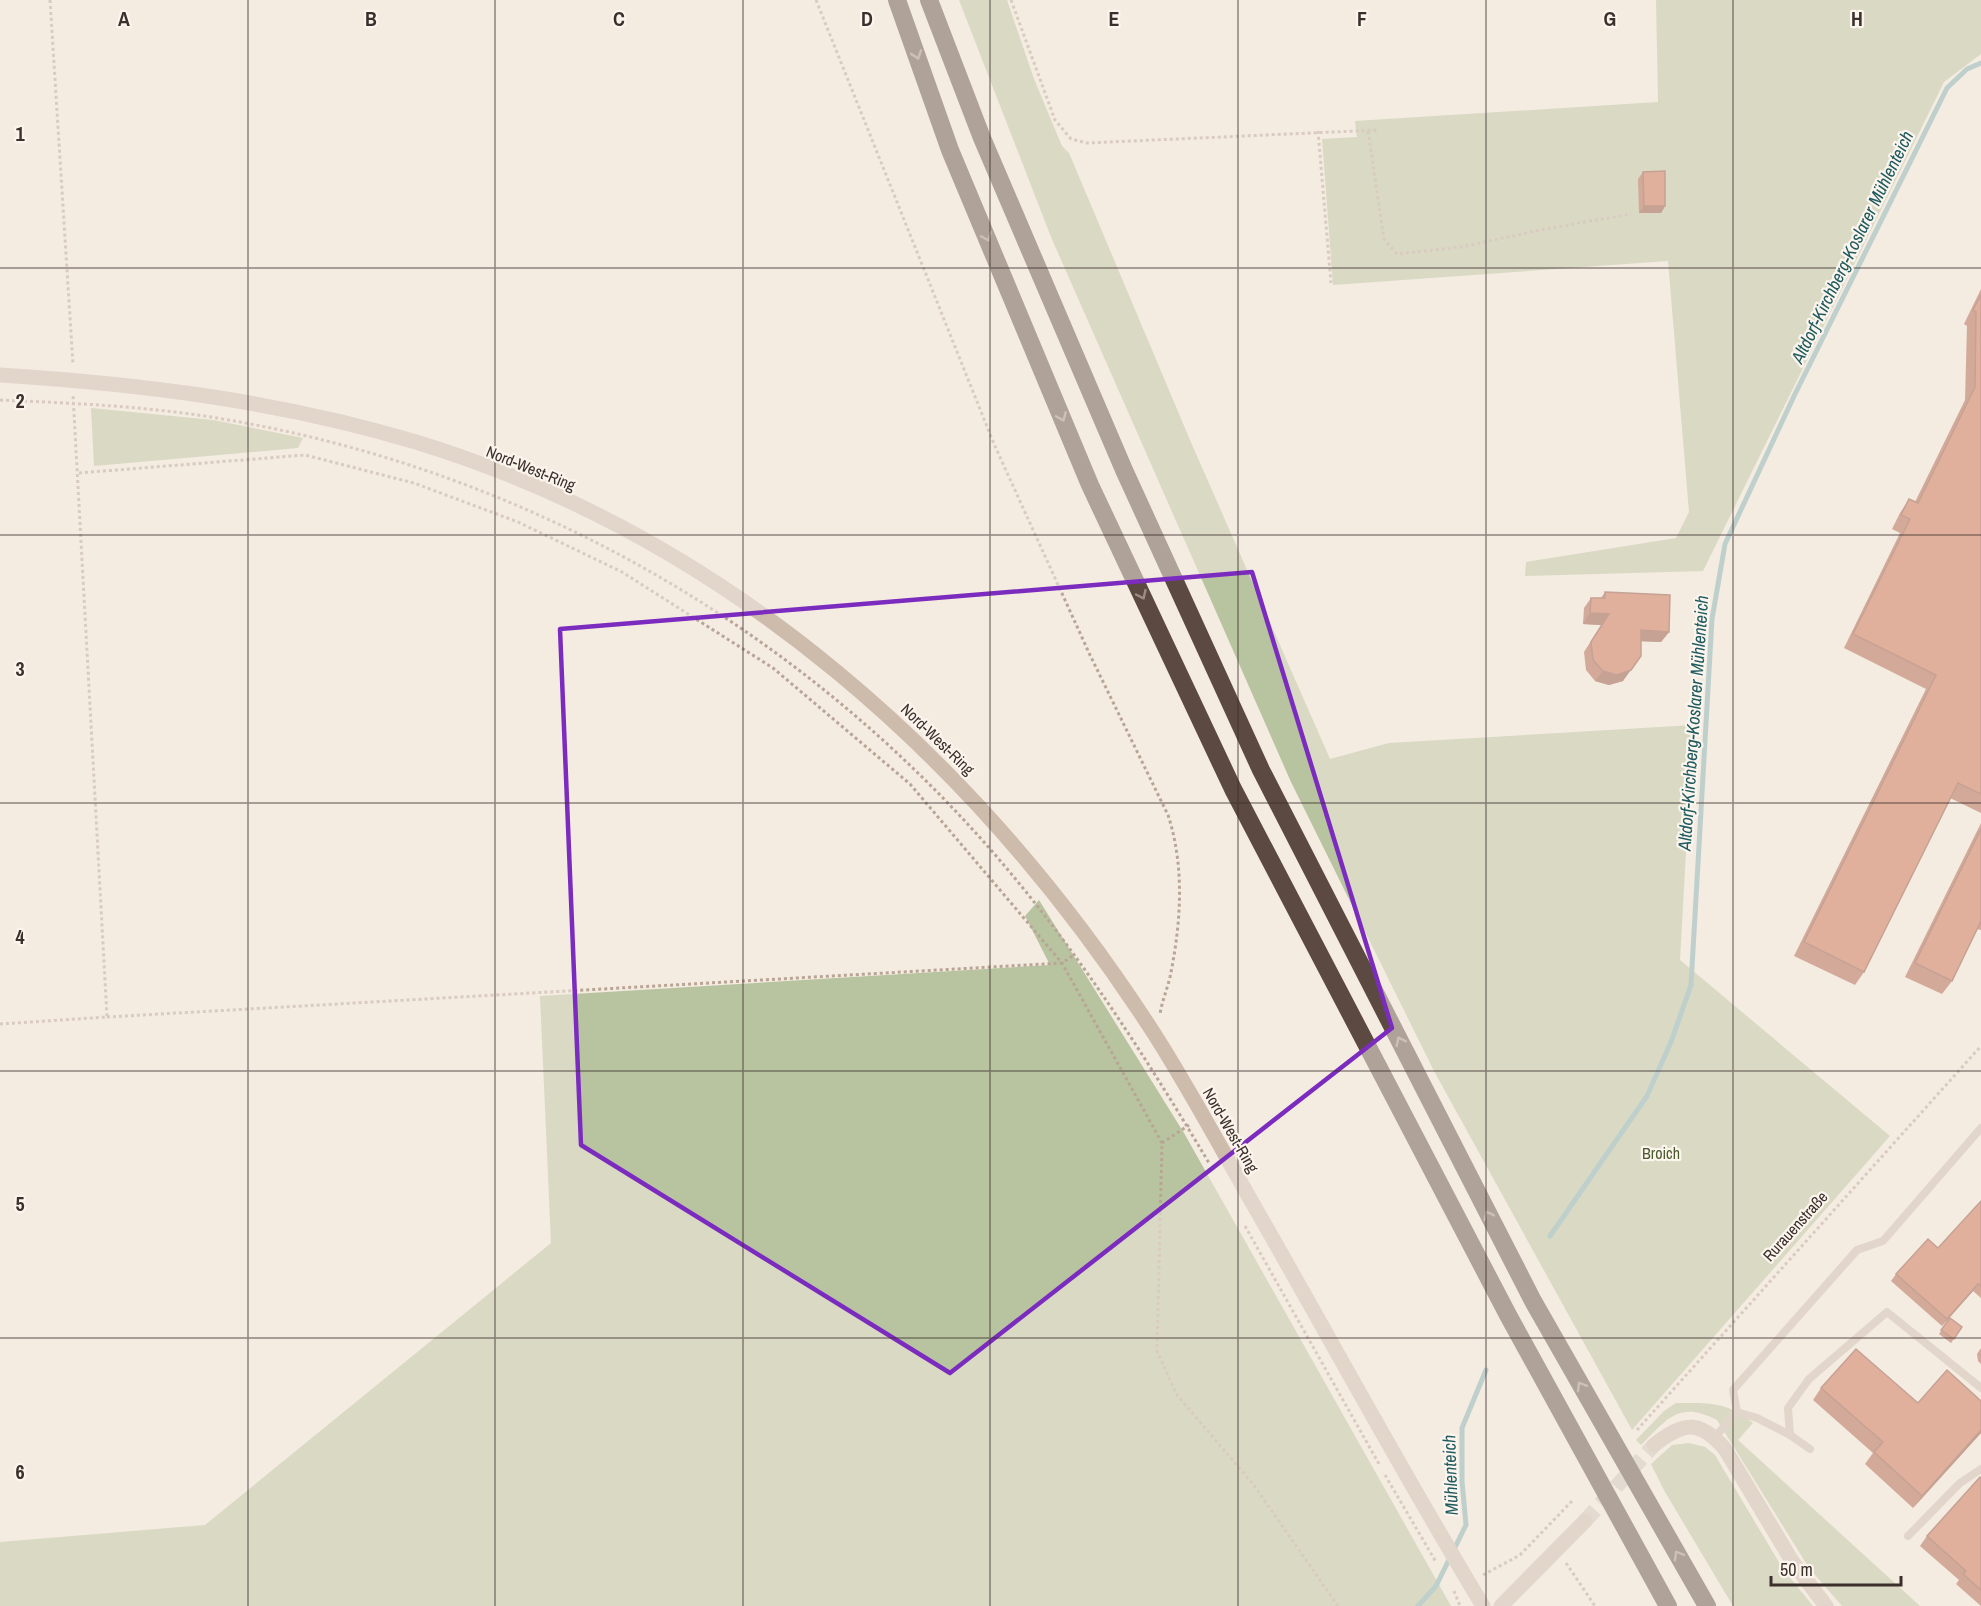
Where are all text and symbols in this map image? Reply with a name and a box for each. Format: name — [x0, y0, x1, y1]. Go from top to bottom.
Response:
text: A — [118, 5, 130, 32]
text: B — [365, 5, 377, 32]
text: C — [613, 5, 625, 32]
text: D — [861, 5, 873, 32]
text: E — [1109, 5, 1120, 32]
text: F — [1357, 5, 1367, 32]
text: G — [1604, 5, 1616, 32]
text: H — [1851, 5, 1863, 32]
one-way arrow — [909, 49, 922, 60]
text: 1 — [15, 120, 25, 147]
water label: Altdorf-Kirchberg-Koslarer Mühlenteich — [1784, 126, 1919, 368]
one-way arrow — [980, 231, 992, 242]
text: 2 — [15, 387, 25, 414]
one-way arrow — [1055, 411, 1067, 422]
street label: Nord-West-Ring — [483, 440, 580, 496]
one-way arrow — [1134, 588, 1146, 599]
water label: Altdorf-Kirchberg-Koslarer Mühlenteich — [1672, 594, 1714, 853]
text: 3 — [15, 655, 25, 682]
street label: Nord-West-Ring — [896, 698, 980, 780]
text: 4 — [15, 923, 25, 950]
one-way arrow — [1395, 1036, 1407, 1047]
street label: Nord-West-Ring — [1198, 1084, 1265, 1177]
park label: Broich — [1642, 1142, 1680, 1164]
street label: Rurauenstraße — [1758, 1186, 1832, 1266]
text: 5 — [15, 1190, 25, 1217]
one-way arrow — [1484, 1210, 1496, 1221]
one-way arrow — [1577, 1382, 1589, 1392]
water label: Mühlenteich — [1436, 1434, 1464, 1516]
text: 6 — [15, 1458, 25, 1485]
scale bar — [1771, 1549, 1902, 1587]
one-way arrow — [1674, 1551, 1685, 1561]
text: 50 m — [1780, 1557, 1813, 1582]

